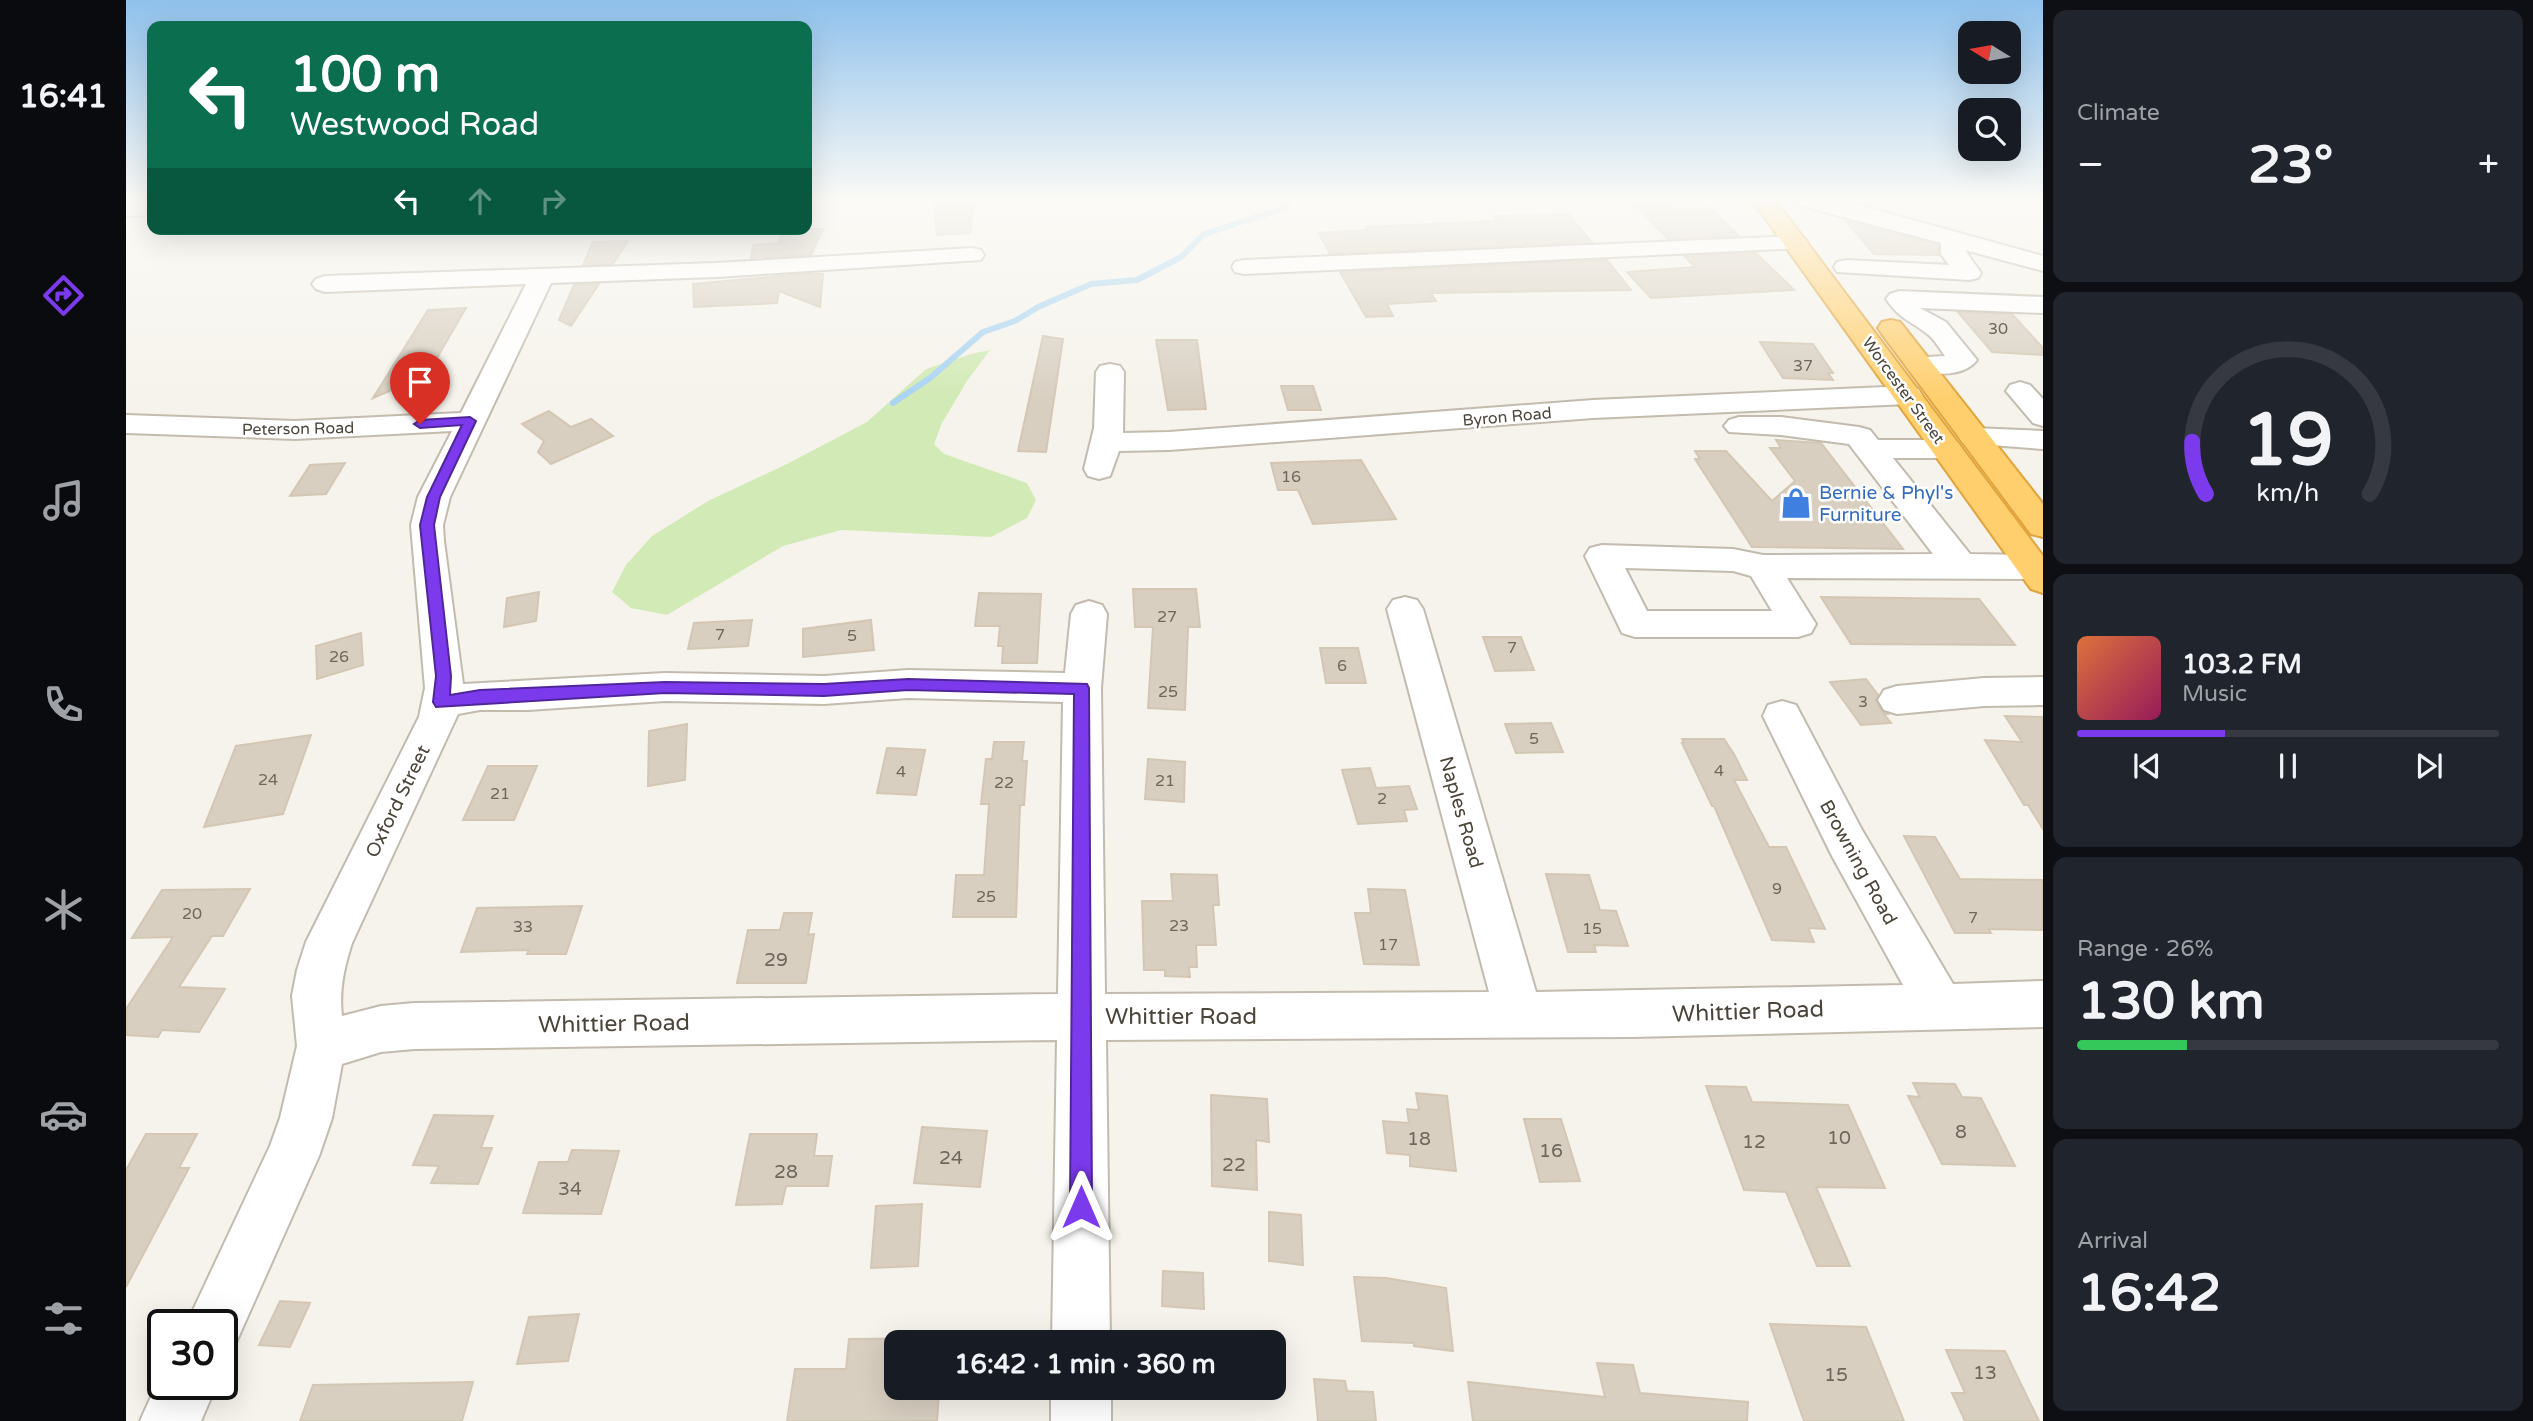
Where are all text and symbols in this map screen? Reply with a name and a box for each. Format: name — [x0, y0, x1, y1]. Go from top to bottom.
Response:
north arrow — [1958, 21, 2021, 84]
map controls — [1958, 21, 2021, 161]
text: 100 m — [290, 46, 440, 105]
icon: left — [175, 49, 266, 140]
text: 16:41 — [19, 78, 107, 116]
button: search — [1958, 98, 2021, 161]
text: Climate — [2077, 99, 2160, 127]
text: Westwood Road — [290, 106, 539, 144]
text: 23° — [2248, 134, 2333, 197]
text: − — [2077, 142, 2104, 188]
text: + — [2478, 142, 2499, 188]
icon: left — [388, 182, 426, 220]
icon: ahead — [461, 182, 499, 220]
icon: right — [534, 182, 572, 220]
icon: directions — [39, 271, 88, 320]
house number: 30 — [1988, 319, 2008, 339]
street label: Worcester Street — [1858, 333, 1949, 448]
pin — [390, 352, 450, 424]
house number: 37 — [1793, 356, 1813, 376]
icon: arrive — [401, 363, 439, 401]
text: 19 — [2242, 398, 2334, 486]
street label: Byron Road — [1462, 403, 1552, 431]
street label: Peterson Road — [242, 418, 354, 440]
house number: 16 — [1281, 467, 1301, 487]
icon: music — [39, 476, 88, 525]
text: km/h — [2257, 478, 2319, 508]
place label: Bernie & Phyl's Furniture — [1819, 482, 1953, 526]
shop icon: Bernie & Phyl's Furniture — [1779, 486, 1813, 520]
house number: 27 — [1157, 607, 1177, 627]
house number: 7 — [715, 625, 725, 645]
house number: 5 — [847, 626, 857, 646]
house number: 7 — [1507, 638, 1517, 658]
house number: 26 — [329, 647, 349, 667]
text: 103.2 FM — [2182, 649, 2302, 680]
house number: 6 — [1337, 656, 1347, 676]
icon: phone — [39, 680, 88, 729]
text: Music — [2182, 680, 2247, 708]
house number: 25 — [1158, 682, 1178, 702]
house number: 3 — [1858, 692, 1868, 712]
house number: 5 — [1529, 729, 1539, 749]
street label: Oxford Street — [361, 742, 435, 861]
icon: previous — [2128, 747, 2166, 785]
icon: pause — [2269, 747, 2307, 785]
icon: next — [2410, 747, 2448, 785]
street label: Naples Road — [1435, 754, 1487, 871]
house number: 4 — [1714, 761, 1724, 781]
house number: 4 — [896, 762, 906, 782]
house number: 24 — [258, 770, 278, 790]
house number: 21 — [1155, 771, 1175, 791]
house number: 22 — [994, 773, 1014, 793]
house number: 21 — [490, 784, 510, 804]
house number: 2 — [1377, 789, 1387, 809]
street label: Browning Road — [1815, 796, 1901, 929]
house number: 9 — [1772, 879, 1782, 899]
icon: climate — [39, 885, 88, 934]
house number: 25 — [976, 887, 996, 907]
house number: 20 — [182, 904, 202, 924]
house number: 7 — [1968, 908, 1978, 928]
house number: 23 — [1169, 916, 1189, 936]
house number: 33 — [513, 917, 533, 937]
house number: 15 — [1582, 919, 1602, 939]
house number: 17 — [1378, 935, 1398, 955]
text: Range · 26% — [2077, 935, 2213, 963]
house number: 29 — [764, 949, 788, 971]
text: 130 km — [2077, 970, 2265, 1033]
street label: Whittier Road — [1672, 995, 1824, 1029]
street label: Whittier Road — [1105, 1003, 1257, 1031]
street label: Whittier Road — [538, 1009, 690, 1039]
icon: car — [39, 1090, 88, 1139]
house number: 8 — [1955, 1121, 1967, 1143]
house number: 10 — [1827, 1127, 1851, 1149]
house number: 18 — [1407, 1128, 1431, 1150]
house number: 12 — [1742, 1131, 1766, 1153]
house number: 16 — [1539, 1140, 1563, 1162]
house number: 24 — [939, 1147, 963, 1169]
house number: 22 — [1222, 1154, 1246, 1176]
house number: 28 — [774, 1161, 798, 1183]
position arrow — [1044, 1170, 1118, 1244]
house number: 34 — [558, 1178, 582, 1200]
text: Arrival — [2077, 1227, 2148, 1255]
text: 16:42 — [2077, 1262, 2221, 1325]
icon: filters — [39, 1294, 88, 1343]
speed limit sign: 30 — [147, 1309, 238, 1400]
text: 16:42 · 1 min · 360 m — [954, 1349, 1216, 1380]
house number: 13 — [1973, 1362, 1997, 1384]
house number: 15 — [1824, 1364, 1848, 1386]

